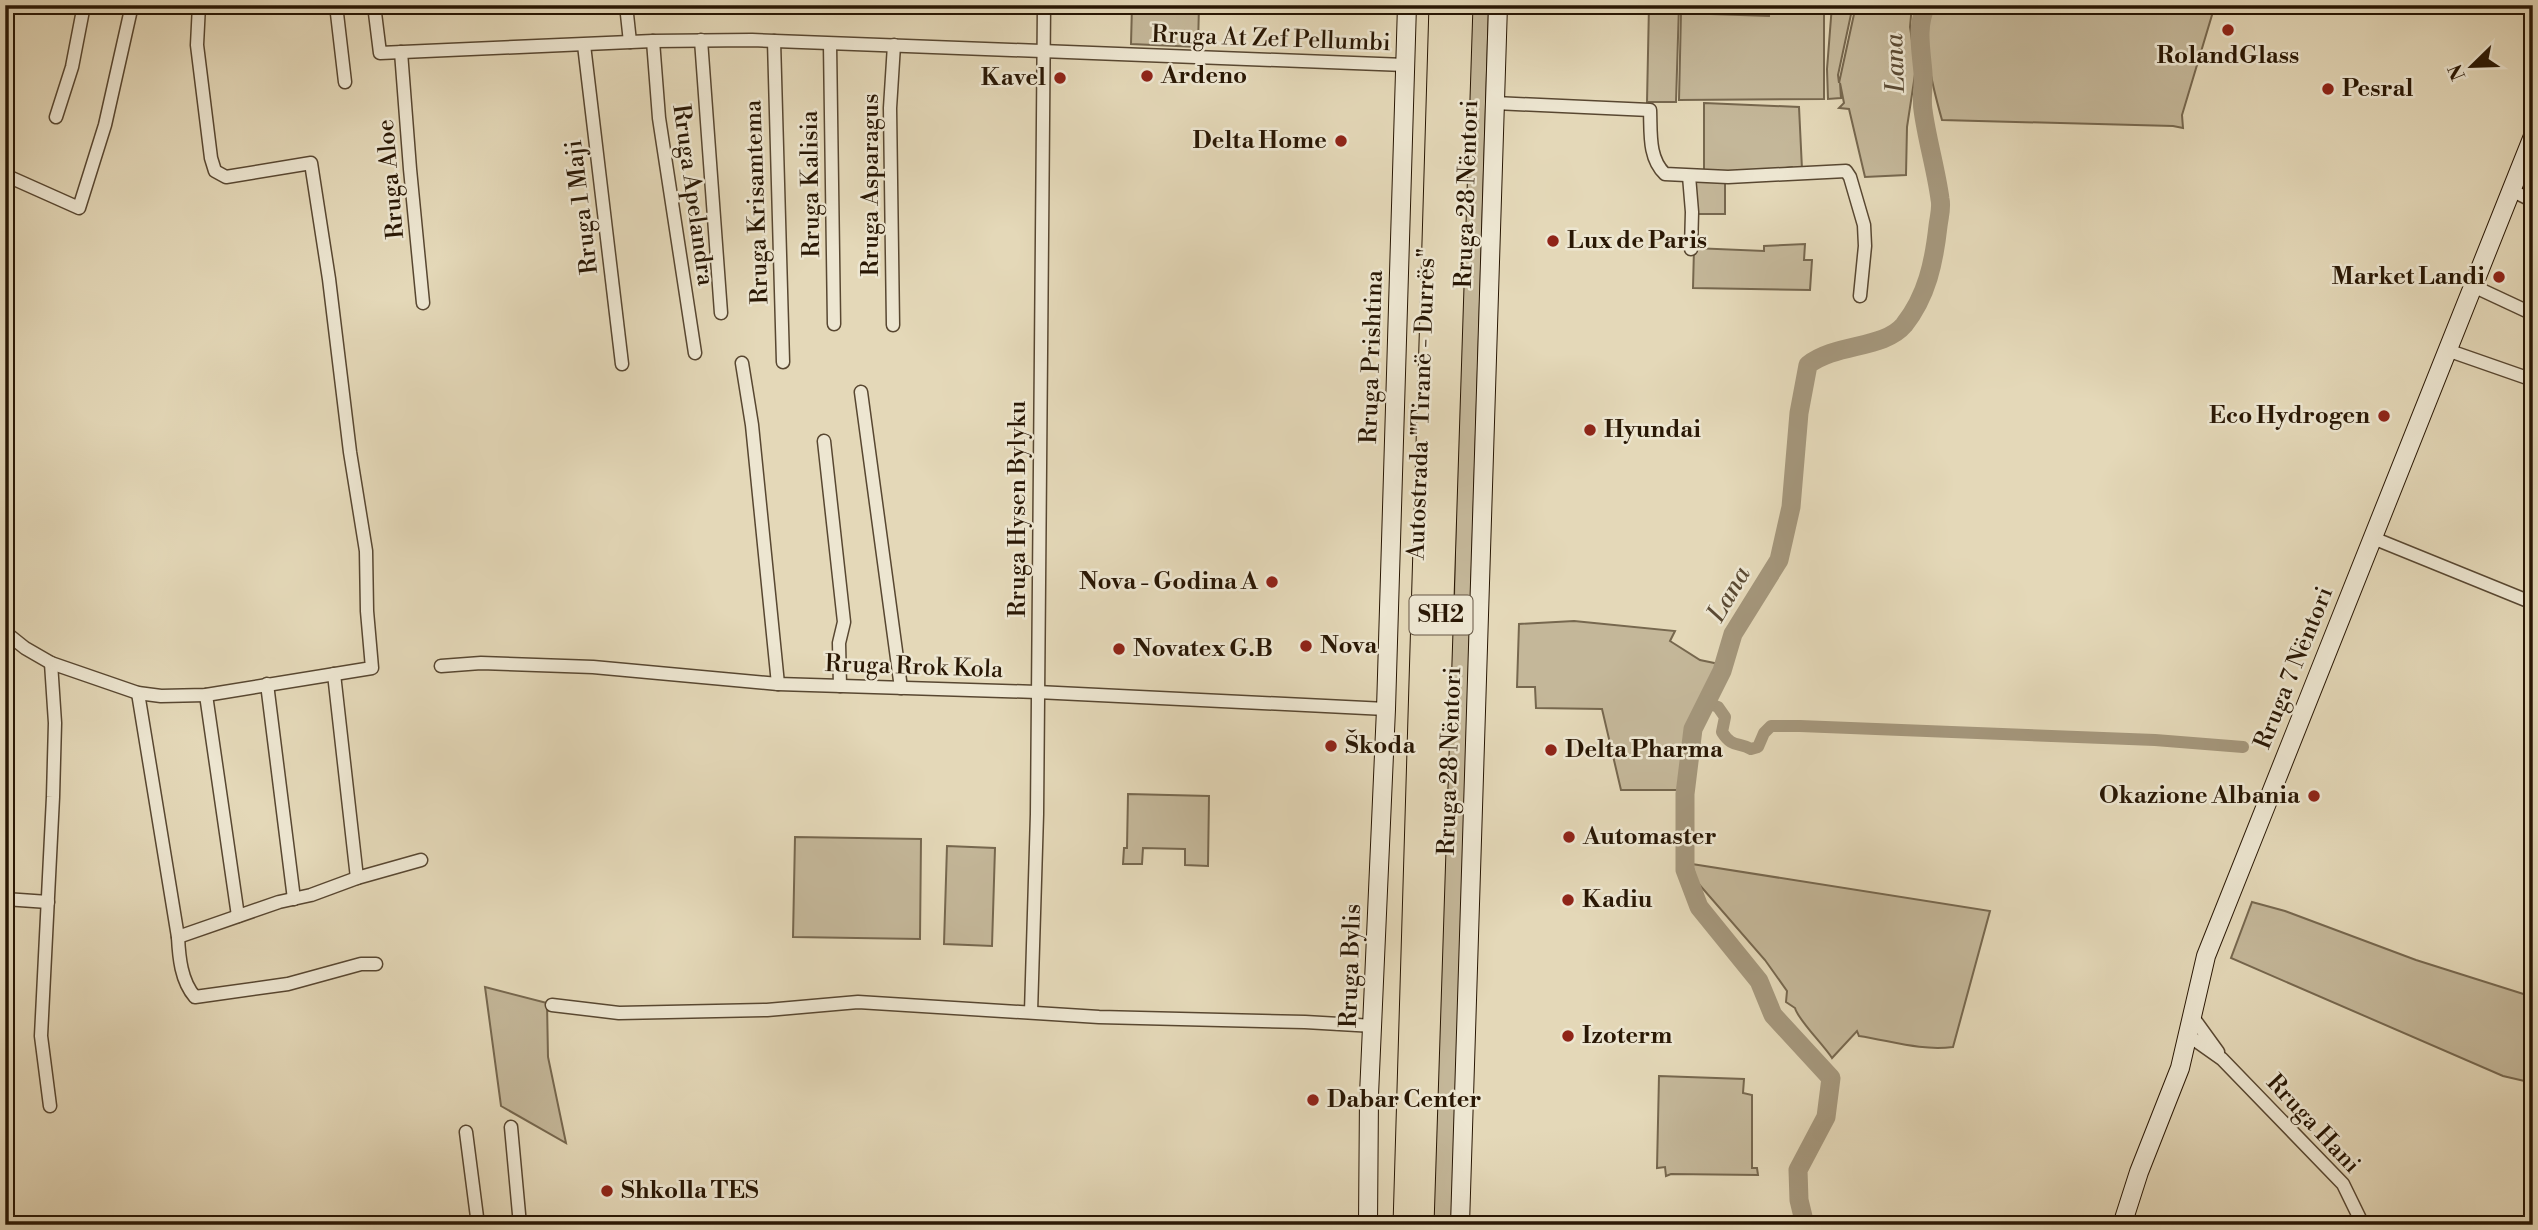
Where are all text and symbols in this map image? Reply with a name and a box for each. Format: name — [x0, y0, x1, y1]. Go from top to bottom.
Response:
street label: Rruga At Zef Pellumbi — [1151, 20, 1391, 58]
marker: RolandGlass — [2220, 22, 2236, 38]
water label: Lana — [1878, 32, 1912, 94]
north arrow — [2436, 32, 2506, 102]
place label: RolandGlass — [2157, 41, 2299, 71]
place label: Ardeno — [1160, 61, 1247, 91]
text: N — [2443, 61, 2471, 84]
place label: Kavel — [981, 63, 1046, 93]
marker: Ardeno — [1139, 68, 1155, 84]
marker: Kavel — [1052, 70, 1068, 86]
place label: Pesral — [2342, 74, 2413, 104]
marker: Pesral — [2320, 81, 2336, 97]
street label: Rruga Asparagus — [856, 94, 886, 276]
street label: Rruga Krisamtema — [738, 99, 776, 305]
street label: Rruga 28 Nëntori — [1449, 99, 1485, 289]
street label: Rruga Apelandra — [665, 102, 721, 288]
street label: Rruga Kalisia — [795, 109, 827, 258]
street label: Rruga Aloe — [371, 118, 411, 240]
place label: Delta Home — [1192, 126, 1327, 156]
marker: Delta Home — [1333, 133, 1349, 149]
street label: Rruga 1 Maji — [559, 138, 605, 276]
place label: Lux de Paris — [1567, 226, 1707, 256]
marker: Lux de Paris — [1545, 233, 1561, 249]
street label: Autostrada "Tiranë - Durrës" — [1402, 248, 1442, 561]
place label: Market Landi — [2332, 262, 2485, 292]
street label: Rruga Prishtina — [1354, 269, 1390, 444]
marker: Market Landi — [2491, 269, 2507, 285]
street label: Rruga Hysen Bylyku — [1003, 400, 1033, 618]
place label: Eco Hydrogen — [2209, 401, 2370, 431]
marker: Eco Hydrogen — [2376, 408, 2392, 424]
place label: Hyundai — [1604, 415, 1701, 445]
marker: Hyundai — [1582, 422, 1598, 438]
water label: Lana — [1700, 560, 1758, 628]
place label: Nova - Godina A — [1079, 567, 1259, 597]
marker: Nova - Godina A — [1264, 574, 1280, 590]
street label: Rruga 7 Nëntori — [2248, 582, 2340, 754]
road number: SH2 — [1410, 596, 1472, 635]
place label: Nova — [1320, 631, 1378, 661]
place label: Novatex G.B — [1133, 634, 1273, 664]
marker: Nova — [1298, 638, 1314, 654]
marker: Novatex G.B — [1111, 641, 1127, 657]
street label: Rruga Rrok Kola — [824, 649, 1005, 685]
street label: Rruga 28 Nëntori — [1432, 666, 1468, 856]
place label: Škoda — [1345, 729, 1416, 761]
place label: Delta Pharma — [1565, 735, 1724, 765]
marker: Škoda — [1323, 738, 1339, 754]
marker: Delta Pharma — [1543, 742, 1559, 758]
place label: Okazione Albania — [2099, 781, 2301, 811]
marker: Okazione Albania — [2306, 788, 2322, 804]
place label: Automaster — [1582, 822, 1717, 852]
marker: Automaster — [1561, 829, 1577, 845]
place label: Kadiu — [1582, 885, 1653, 915]
marker: Kadiu — [1560, 892, 1576, 908]
street label: Rruga Bylis — [1334, 903, 1368, 1029]
place label: Izoterm — [1582, 1021, 1673, 1051]
marker: Izoterm — [1560, 1028, 1576, 1044]
street label: Rruga Hani — [2260, 1068, 2366, 1180]
place label: Dabar Center — [1327, 1085, 1481, 1115]
marker: Dabar Center — [1305, 1092, 1321, 1108]
place label: Shkolla TES — [621, 1176, 759, 1206]
marker: Shkolla TES — [599, 1183, 615, 1199]

